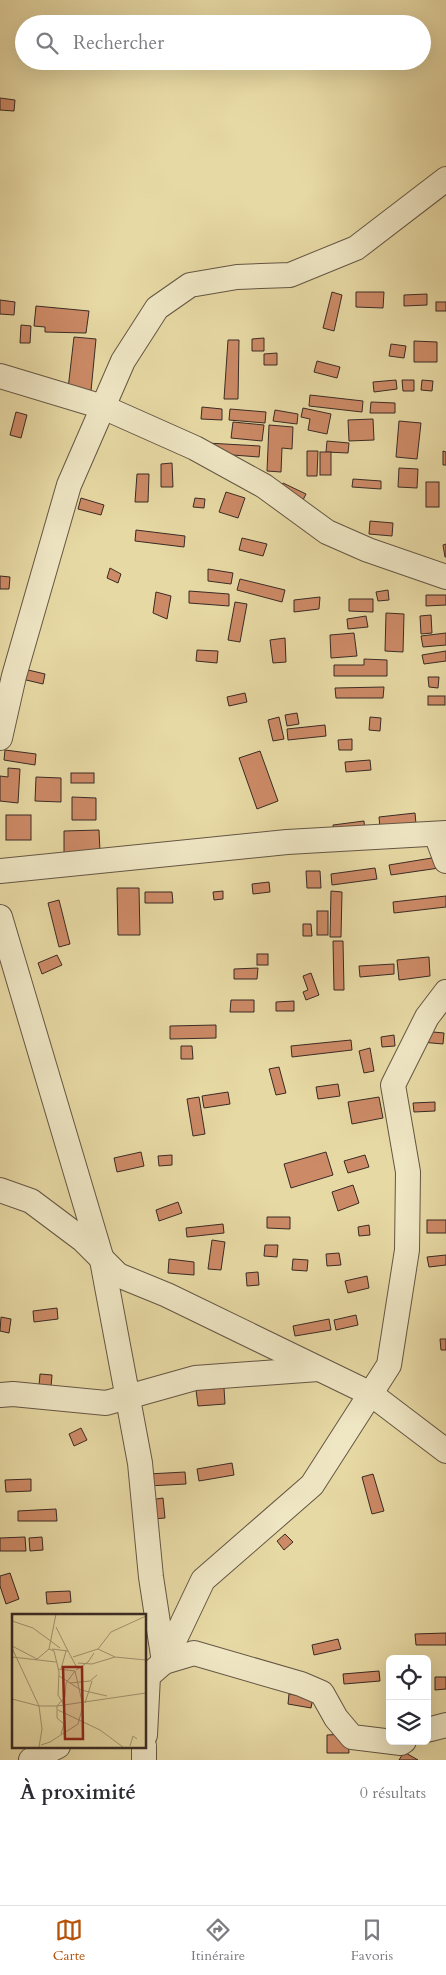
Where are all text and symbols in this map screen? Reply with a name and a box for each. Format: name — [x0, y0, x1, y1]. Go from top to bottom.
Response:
search box — [15, 15, 431, 70]
icon: search — [33, 29, 61, 57]
text: Rechercher — [73, 30, 164, 56]
inset map — [12, 1614, 146, 1748]
map controls — [386, 1655, 431, 1745]
button: locate — [386, 1655, 431, 1700]
button: layers — [386, 1700, 431, 1745]
text: À proximité — [20, 1778, 136, 1807]
text: 0 résultats — [360, 1782, 426, 1804]
tab: Carte — [53, 1916, 85, 1965]
tab: Itinéraire — [191, 1916, 245, 1965]
tab: Favoris — [351, 1916, 393, 1965]

